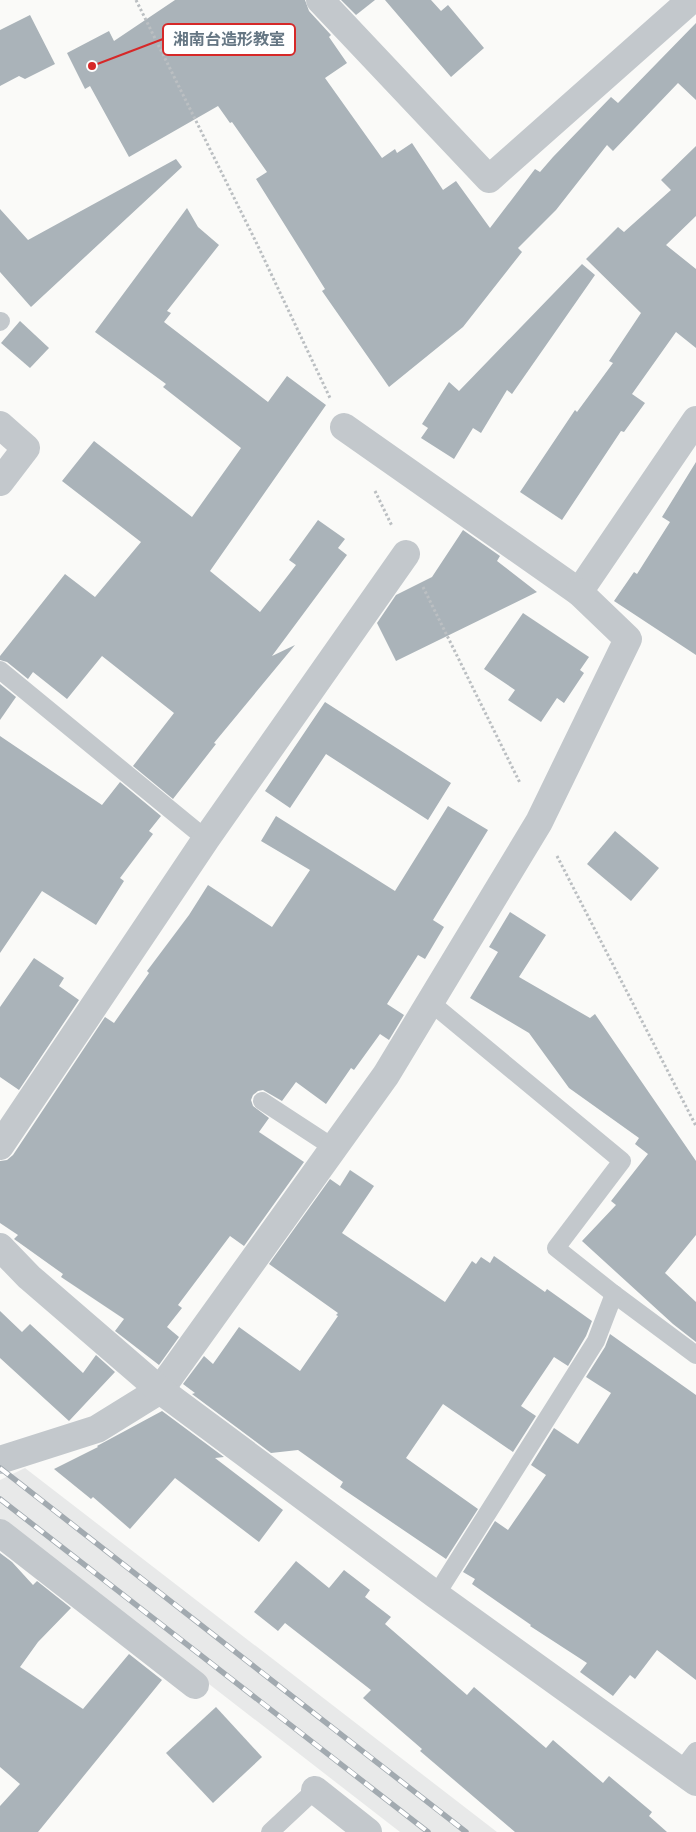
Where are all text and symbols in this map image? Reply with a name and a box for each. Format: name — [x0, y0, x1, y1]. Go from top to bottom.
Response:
callout: 湘南台造形教室 — [163, 24, 295, 55]
text: 湘南台造形教室 — [173, 29, 285, 49]

